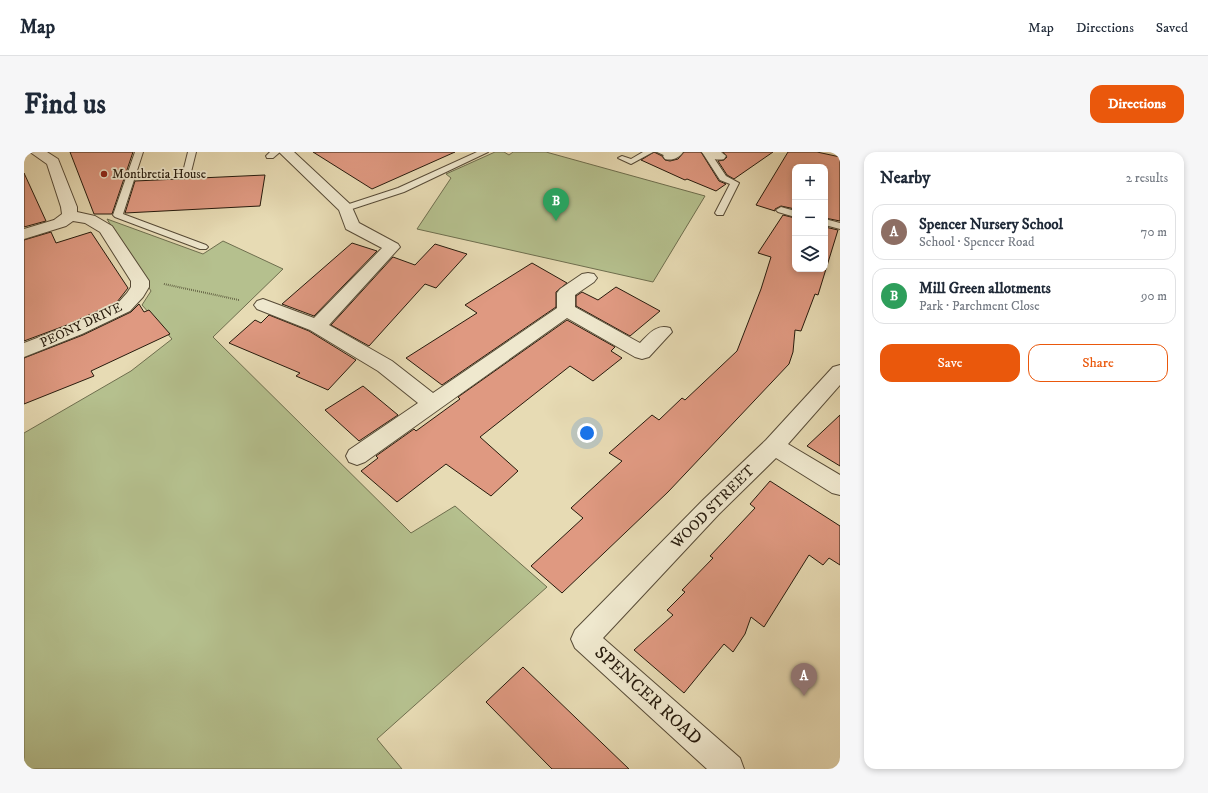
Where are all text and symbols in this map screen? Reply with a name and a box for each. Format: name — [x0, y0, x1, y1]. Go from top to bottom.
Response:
text: Map — [20, 16, 55, 39]
text: Map — [1028, 19, 1054, 37]
text: Directions — [1076, 19, 1134, 37]
text: Saved — [1156, 19, 1188, 37]
button: Directions — [1090, 85, 1184, 123]
text: Find us — [24, 87, 106, 122]
map controls — [792, 164, 828, 272]
button: + — [792, 164, 828, 200]
place label: Montbretia House — [112, 166, 206, 182]
text: Nearby — [880, 167, 930, 189]
marker: Montbretia House — [99, 169, 109, 179]
text: 2 results — [1126, 170, 1168, 186]
pin: B — [543, 188, 569, 221]
button: − — [792, 200, 828, 236]
text: Spencer Nursery School — [919, 215, 1063, 234]
text: A — [890, 224, 898, 240]
text: 70 m — [1141, 224, 1167, 240]
text: School · Spencer Road — [919, 234, 1034, 250]
button: layers — [792, 236, 828, 272]
text: Mill Green allotments — [919, 279, 1051, 298]
text: B — [890, 288, 898, 304]
text: 90 m — [1141, 288, 1167, 304]
text: Park · Parchment Close — [919, 298, 1040, 314]
street label: PEONY DRIVE — [37, 299, 125, 351]
button: Save — [880, 344, 1020, 382]
button: Share — [1028, 344, 1168, 382]
your location — [577, 423, 597, 443]
street label: WOOD STREET — [666, 461, 759, 554]
street label: SPENCER ROAD — [590, 642, 706, 750]
pin: A — [791, 663, 817, 696]

